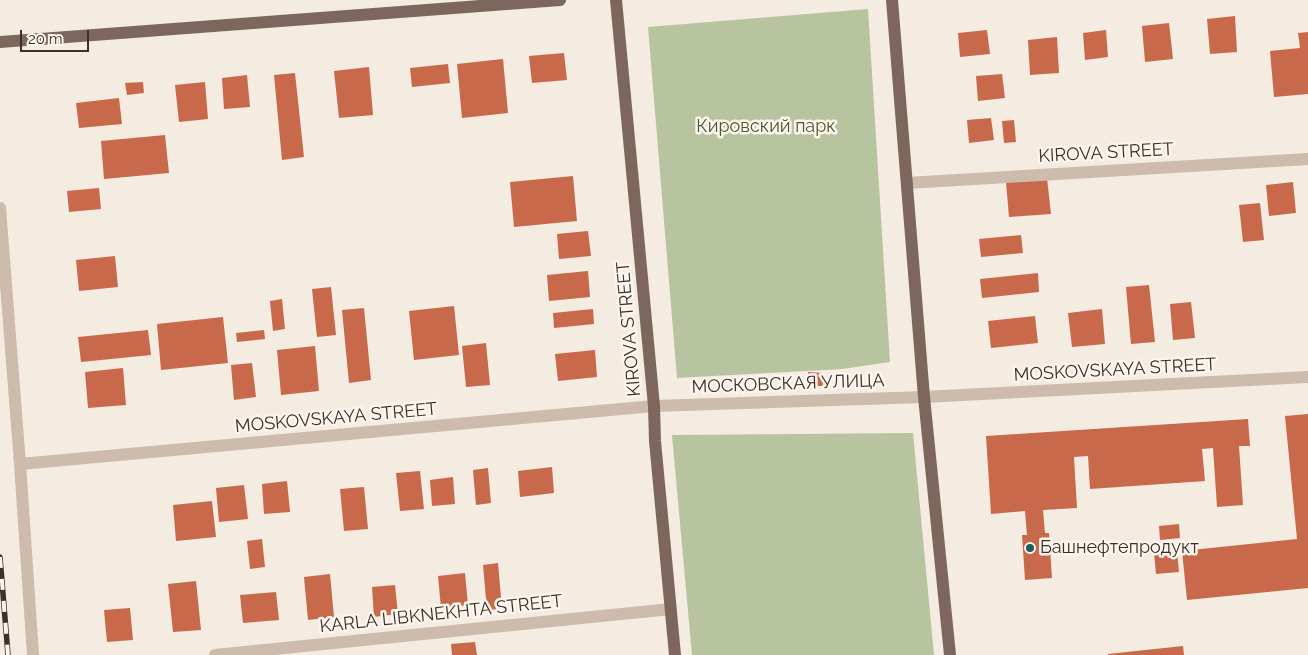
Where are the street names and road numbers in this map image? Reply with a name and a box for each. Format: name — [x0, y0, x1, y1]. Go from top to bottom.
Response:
street label: KIROVA STREET — [1038, 139, 1174, 167]
street label: KIROVA STREET — [612, 261, 646, 397]
street label: MOSKOVSKAYA STREET — [1013, 354, 1217, 386]
street label: МОСКОВСКАЯ УЛИЦА — [691, 370, 885, 398]
street label: MOSKOVSKAYA STREET — [234, 398, 438, 438]
street label: KARLA LIBKNEKHTA STREET — [319, 591, 563, 637]

